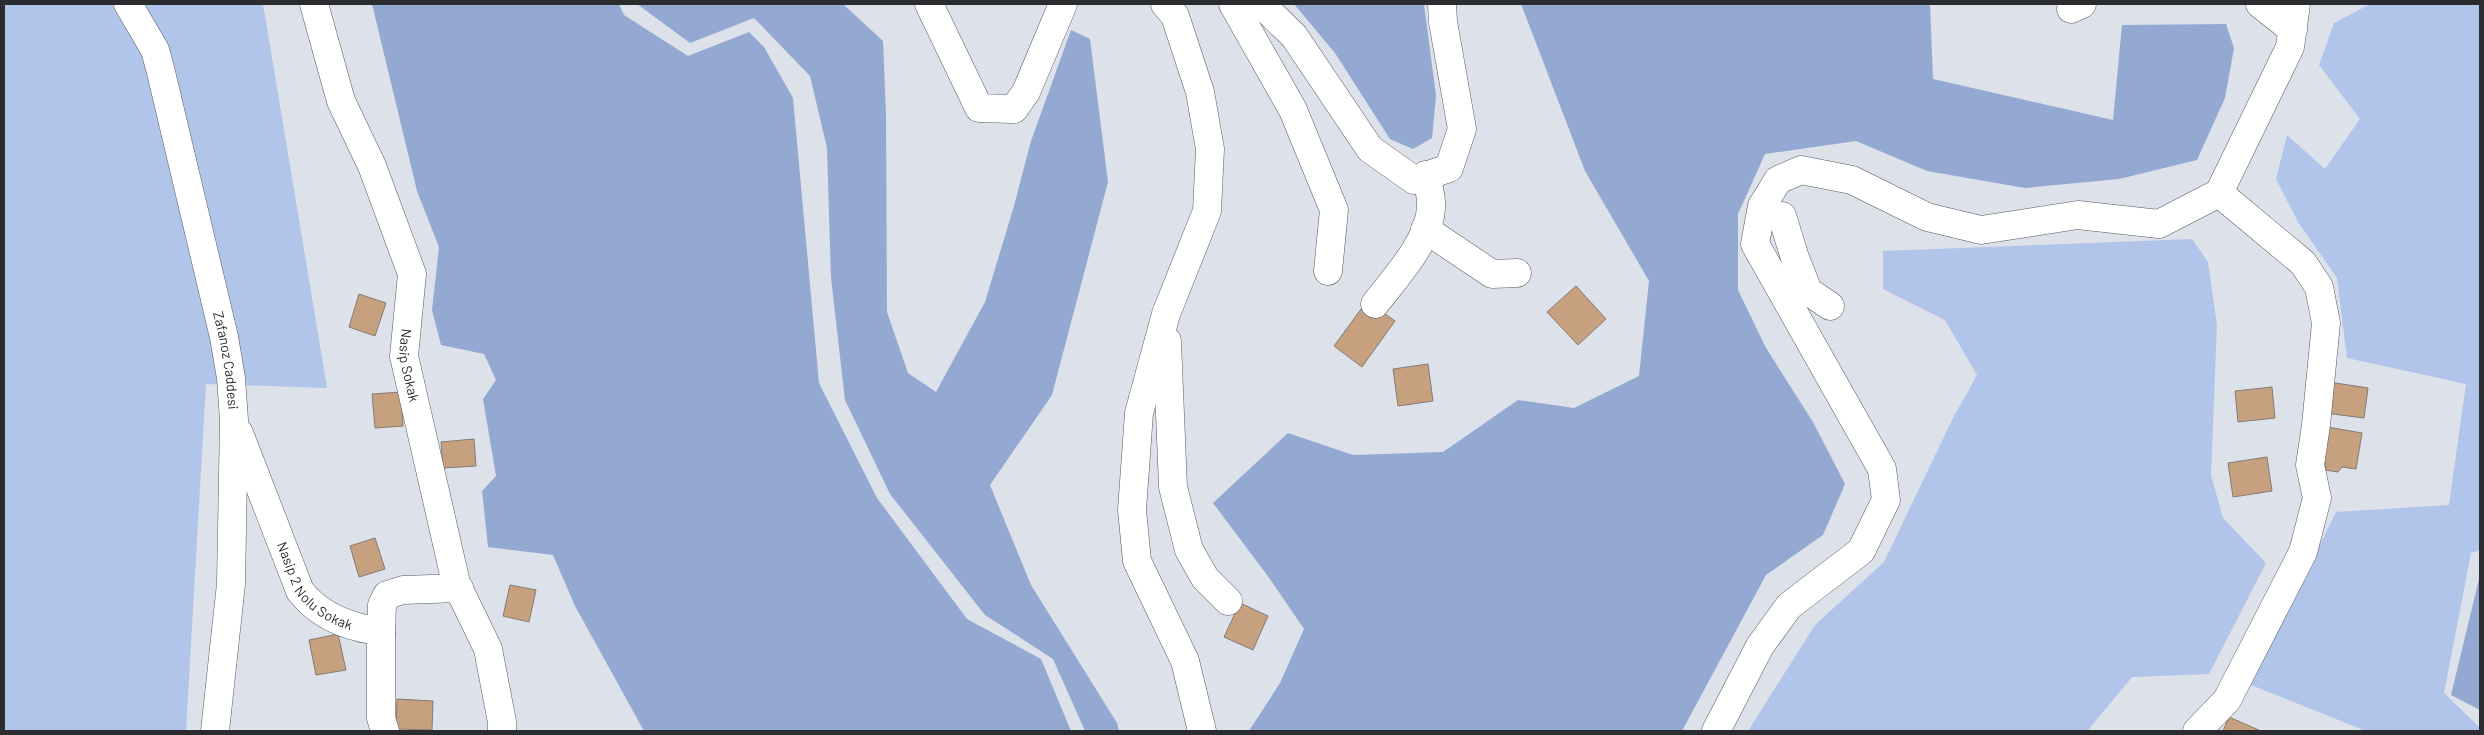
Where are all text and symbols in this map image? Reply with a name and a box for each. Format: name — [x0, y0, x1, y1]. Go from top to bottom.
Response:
street label: Zafanoz Caddesi — [210, 309, 242, 410]
street label: Nasip Sokak — [396, 328, 423, 404]
street label: Nasip 2 Nolu Sokak — [274, 539, 355, 633]

